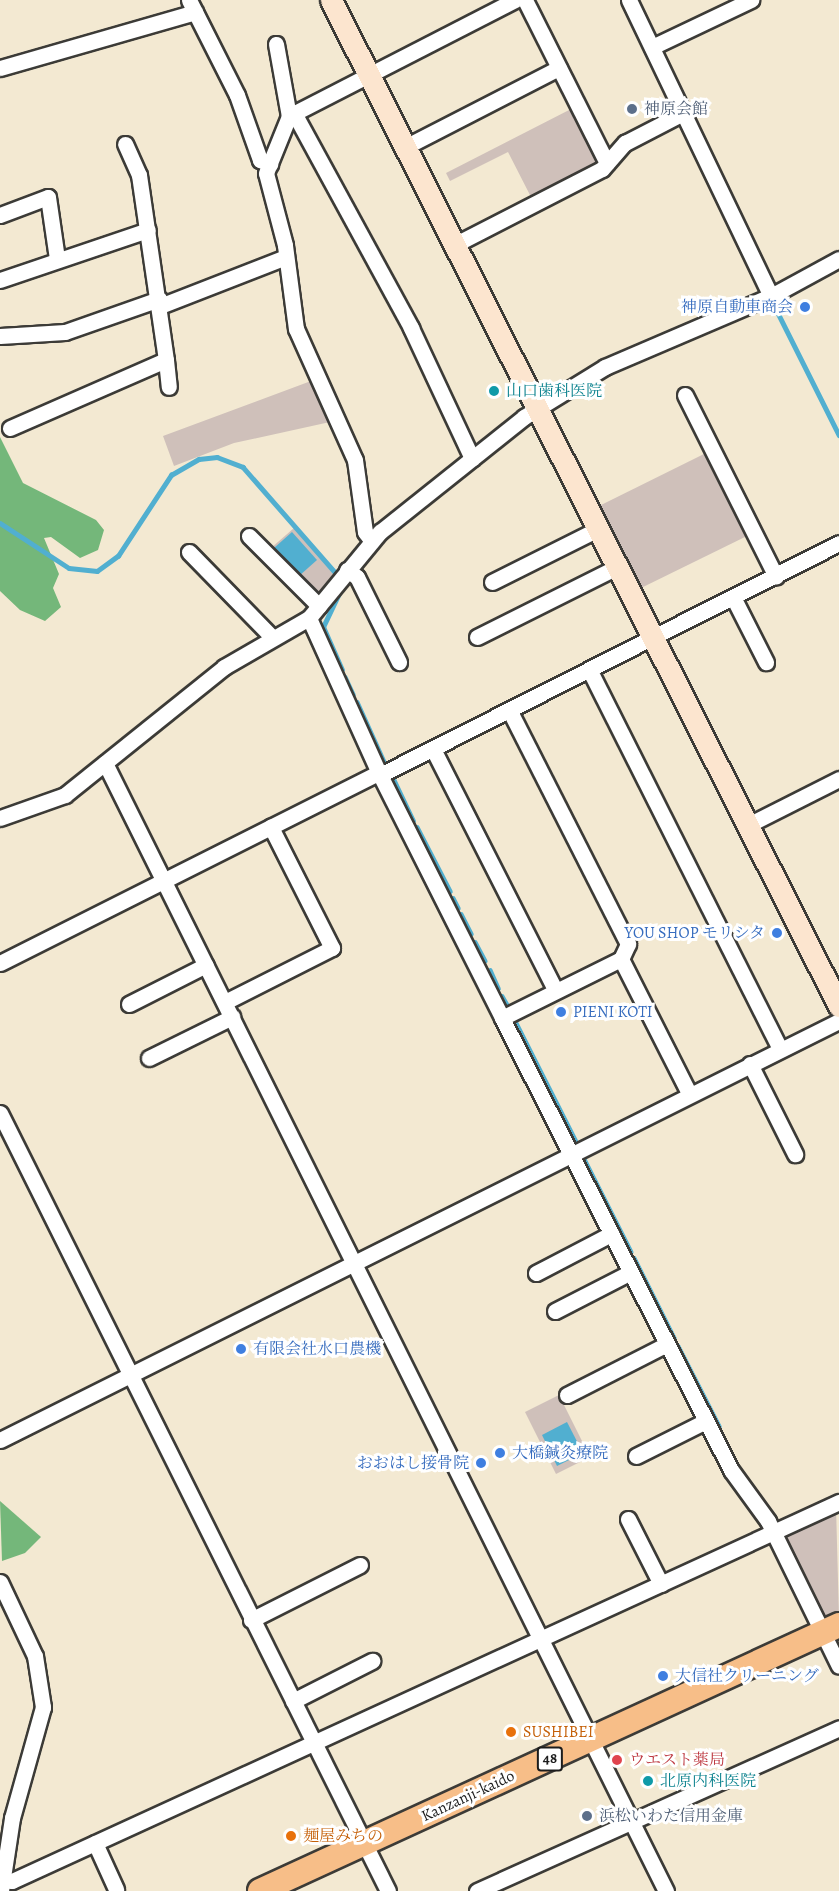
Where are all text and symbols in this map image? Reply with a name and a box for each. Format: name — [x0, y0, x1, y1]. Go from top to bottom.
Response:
place label: 神原会館 — [644, 99, 708, 119]
marker: 神原会館 — [625, 102, 639, 116]
place label: 神原自動車商会 — [681, 297, 793, 317]
marker: 神原自動車商会 — [798, 300, 812, 314]
place label: 山口歯科医院 — [506, 381, 602, 401]
marker: 山口歯科医院 — [487, 384, 501, 398]
place label: YOU SHOP モリシタ — [624, 923, 765, 943]
marker: YOU SHOP モリシタ — [770, 926, 784, 940]
place label: PIENI KOTI — [573, 1002, 653, 1022]
marker: PIENI KOTI — [554, 1005, 568, 1019]
place label: 有限会社水口農機 — [253, 1339, 381, 1359]
marker: 有限会社水口農機 — [234, 1342, 248, 1356]
place label: 大橋鍼灸療院 — [512, 1443, 608, 1463]
marker: 大橋鍼灸療院 — [493, 1446, 507, 1460]
place label: おおはし接骨院 — [357, 1453, 469, 1473]
marker: おおはし接骨院 — [474, 1456, 488, 1470]
place label: 大信社クリーニング — [675, 1666, 819, 1686]
marker: 大信社クリーニング — [656, 1669, 670, 1683]
place label: SUSHIBEI — [523, 1722, 593, 1742]
marker: SUSHIBEI — [504, 1725, 518, 1739]
road number: 48 — [536, 1747, 564, 1771]
place label: ウエスト薬局 — [629, 1750, 725, 1770]
marker: ウエスト薬局 — [610, 1753, 624, 1767]
street label: Kanzanji-kaido — [418, 1766, 518, 1826]
place label: 北原内科医院 — [660, 1771, 756, 1791]
marker: 北原内科医院 — [641, 1774, 655, 1788]
place label: 浜松いわた信用金庫 — [599, 1806, 743, 1826]
marker: 浜松いわた信用金庫 — [580, 1809, 594, 1823]
place label: 麺屋みちの — [303, 1826, 383, 1846]
marker: 麺屋みちの — [284, 1829, 298, 1843]

